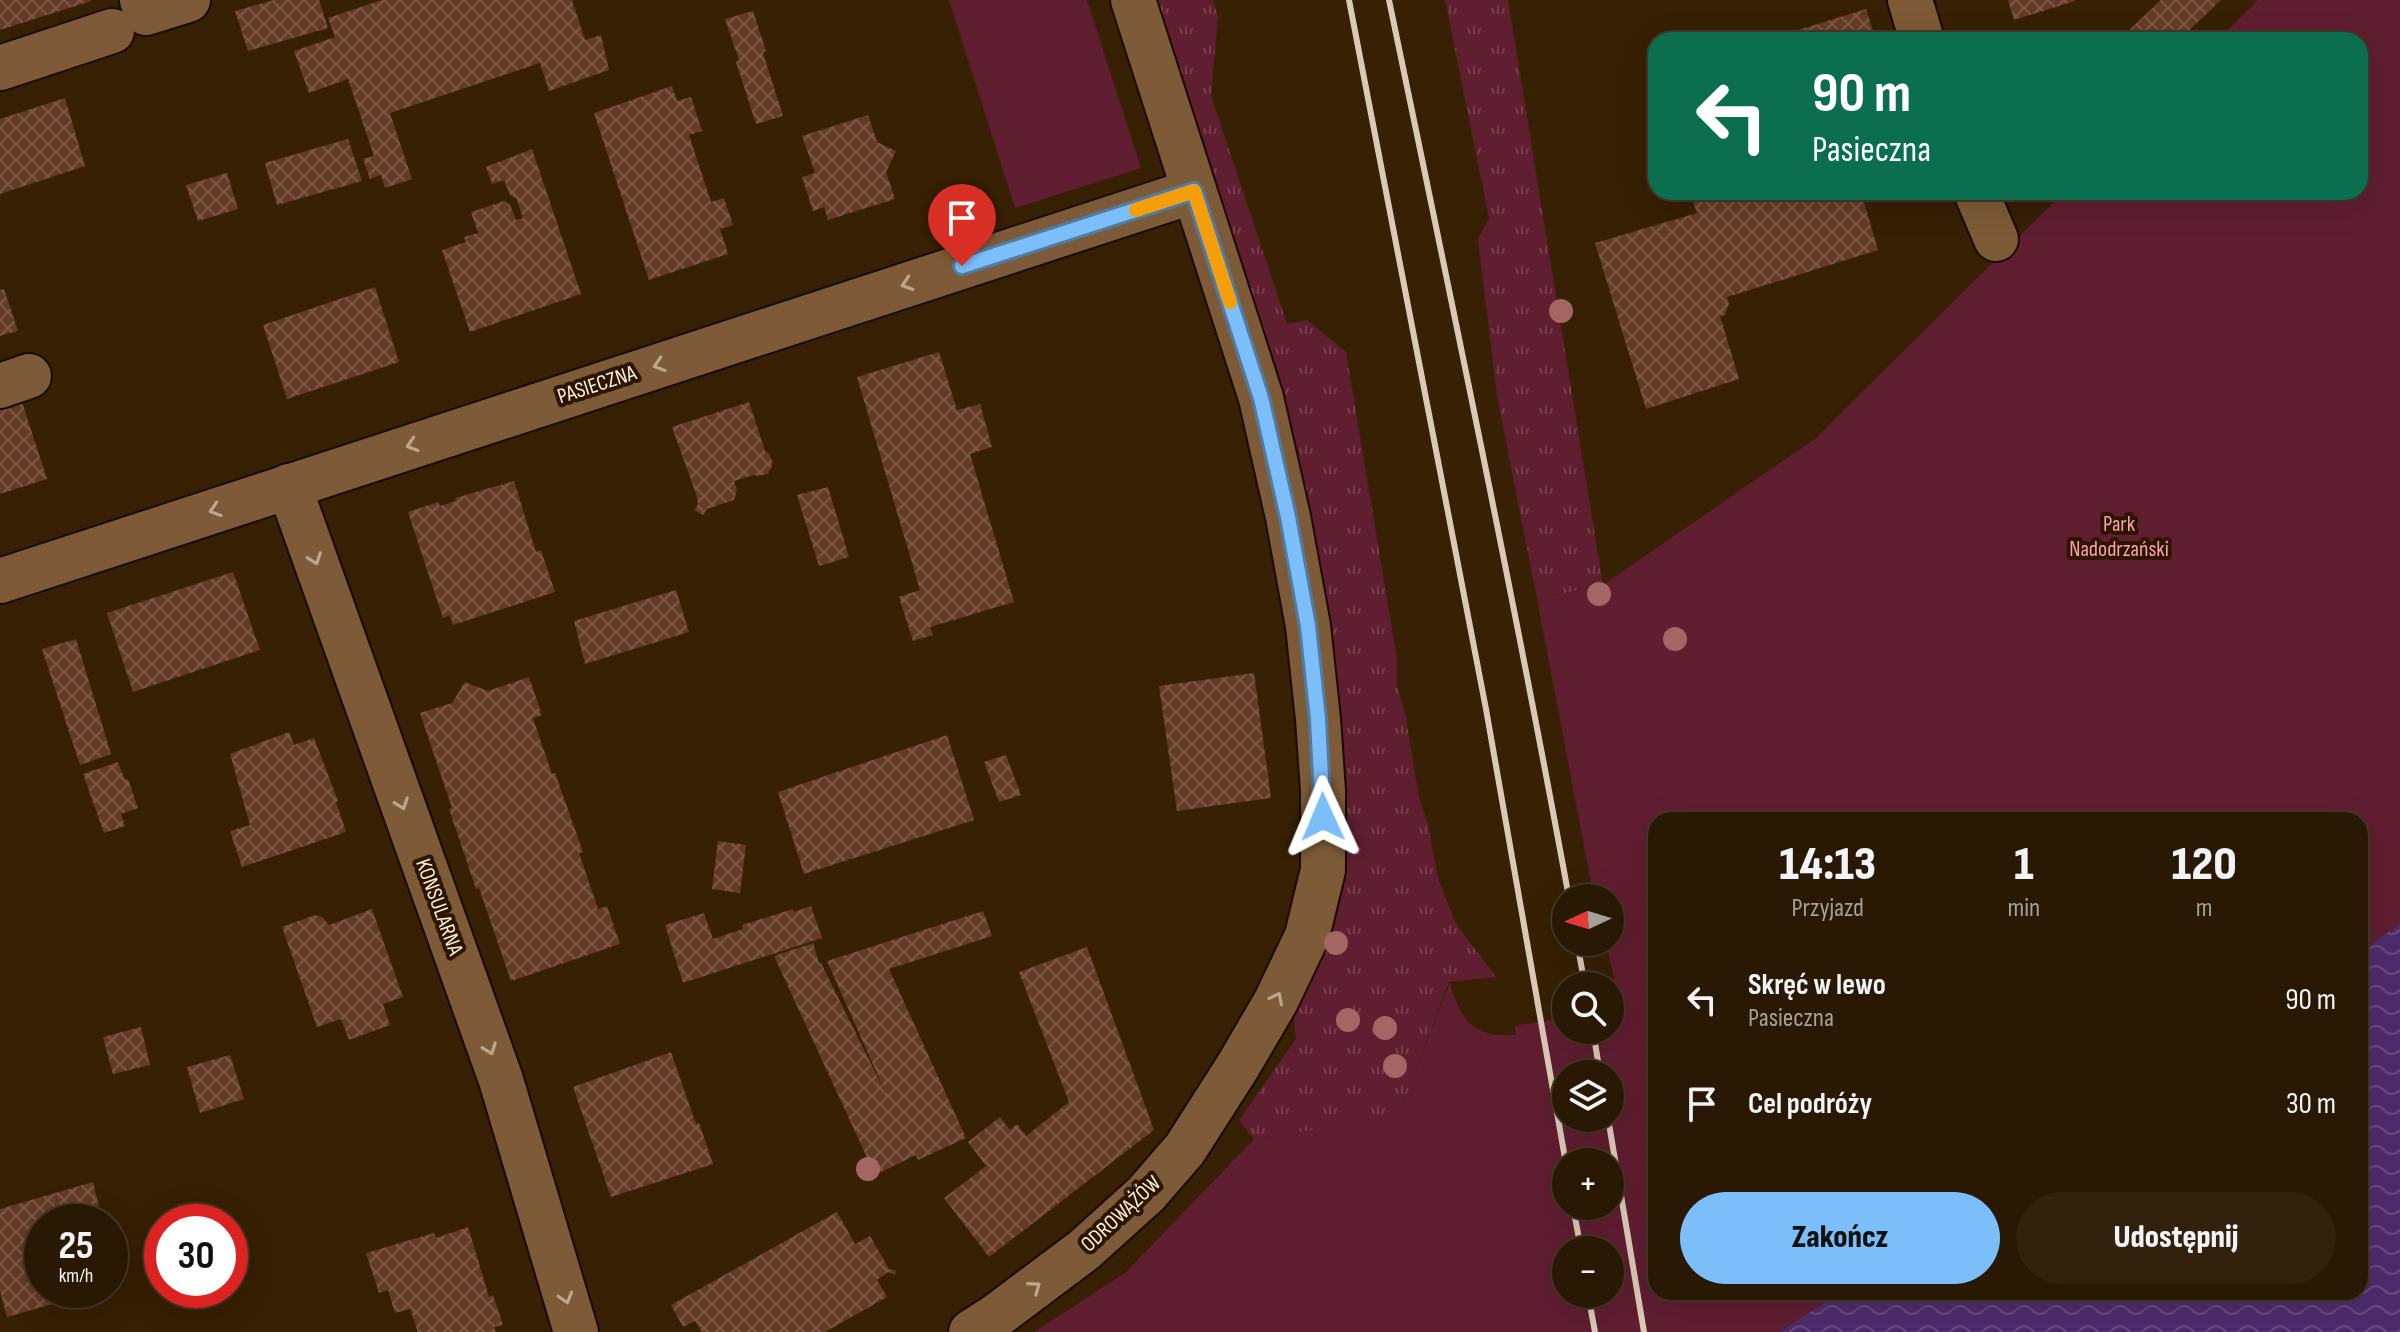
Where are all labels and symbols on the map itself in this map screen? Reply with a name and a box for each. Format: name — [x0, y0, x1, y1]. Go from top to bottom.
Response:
pin — [928, 184, 996, 266]
one-way arrow — [900, 275, 914, 291]
one-way arrow — [653, 356, 667, 372]
street label: PASIECZNA — [554, 359, 640, 410]
one-way arrow — [406, 436, 420, 452]
one-way arrow — [209, 501, 223, 517]
park label: Park Nadodrzański — [2069, 511, 2169, 563]
one-way arrow — [305, 551, 322, 565]
position arrow — [1281, 775, 1365, 859]
one-way arrow — [393, 796, 409, 810]
street label: KONSULARNA — [409, 855, 469, 959]
north arrow — [1552, 884, 1624, 956]
one-way arrow — [1267, 992, 1282, 1007]
one-way arrow — [480, 1041, 496, 1055]
street label: ODROWĄŻÓW — [1075, 1170, 1167, 1258]
speed limit sign: 30 — [144, 1204, 248, 1308]
one-way arrow — [1027, 1283, 1041, 1297]
one-way arrow — [557, 1290, 573, 1304]

